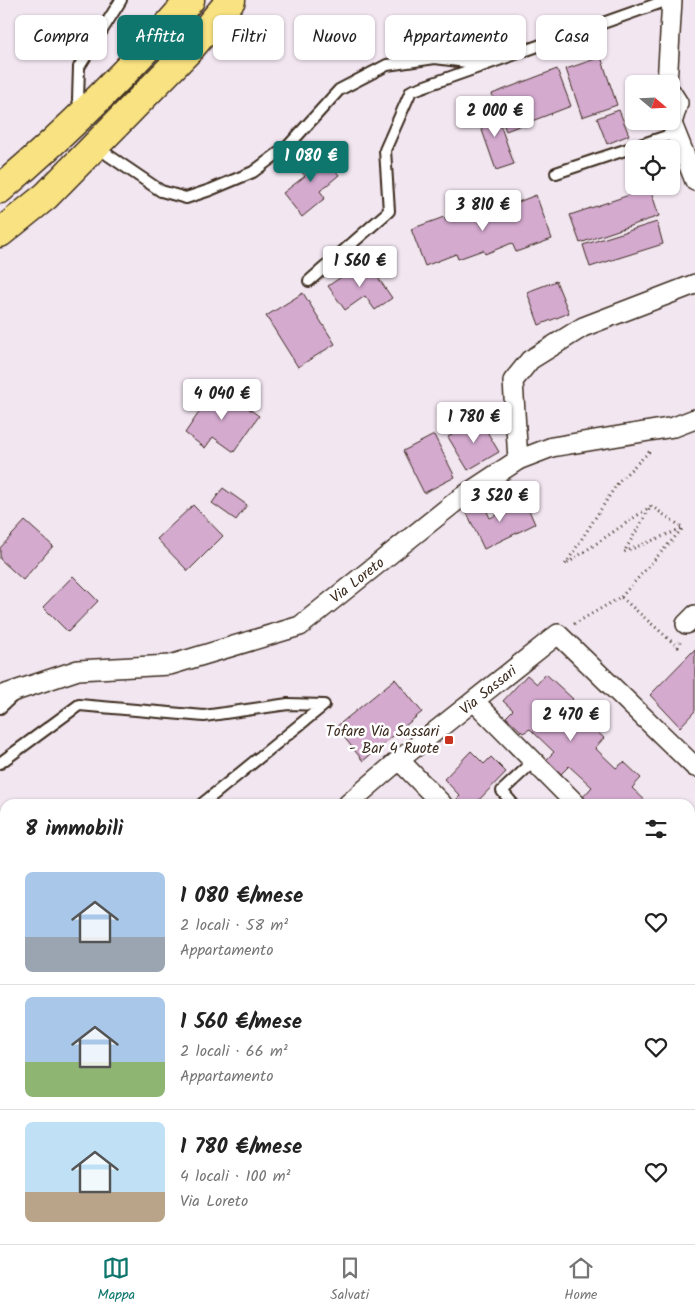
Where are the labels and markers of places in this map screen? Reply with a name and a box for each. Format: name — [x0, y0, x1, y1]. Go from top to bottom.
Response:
pin: 2 000 € — [449, 96, 541, 138]
pin: 1 080 € — [265, 140, 357, 183]
pin: 3 810 € — [437, 190, 529, 232]
pin: 1 560 € — [314, 246, 406, 288]
pin: 4 040 € — [176, 378, 268, 421]
pin: 1 780 € — [428, 402, 520, 444]
pin: 3 520 € — [454, 480, 546, 523]
pin: 2 470 € — [525, 700, 617, 742]
place label: Tofare Via Sassari - Bar 4 Ruote — [326, 720, 440, 761]
marker: Tofare Via Sassari - Bar 4 Ruote — [443, 734, 455, 746]

